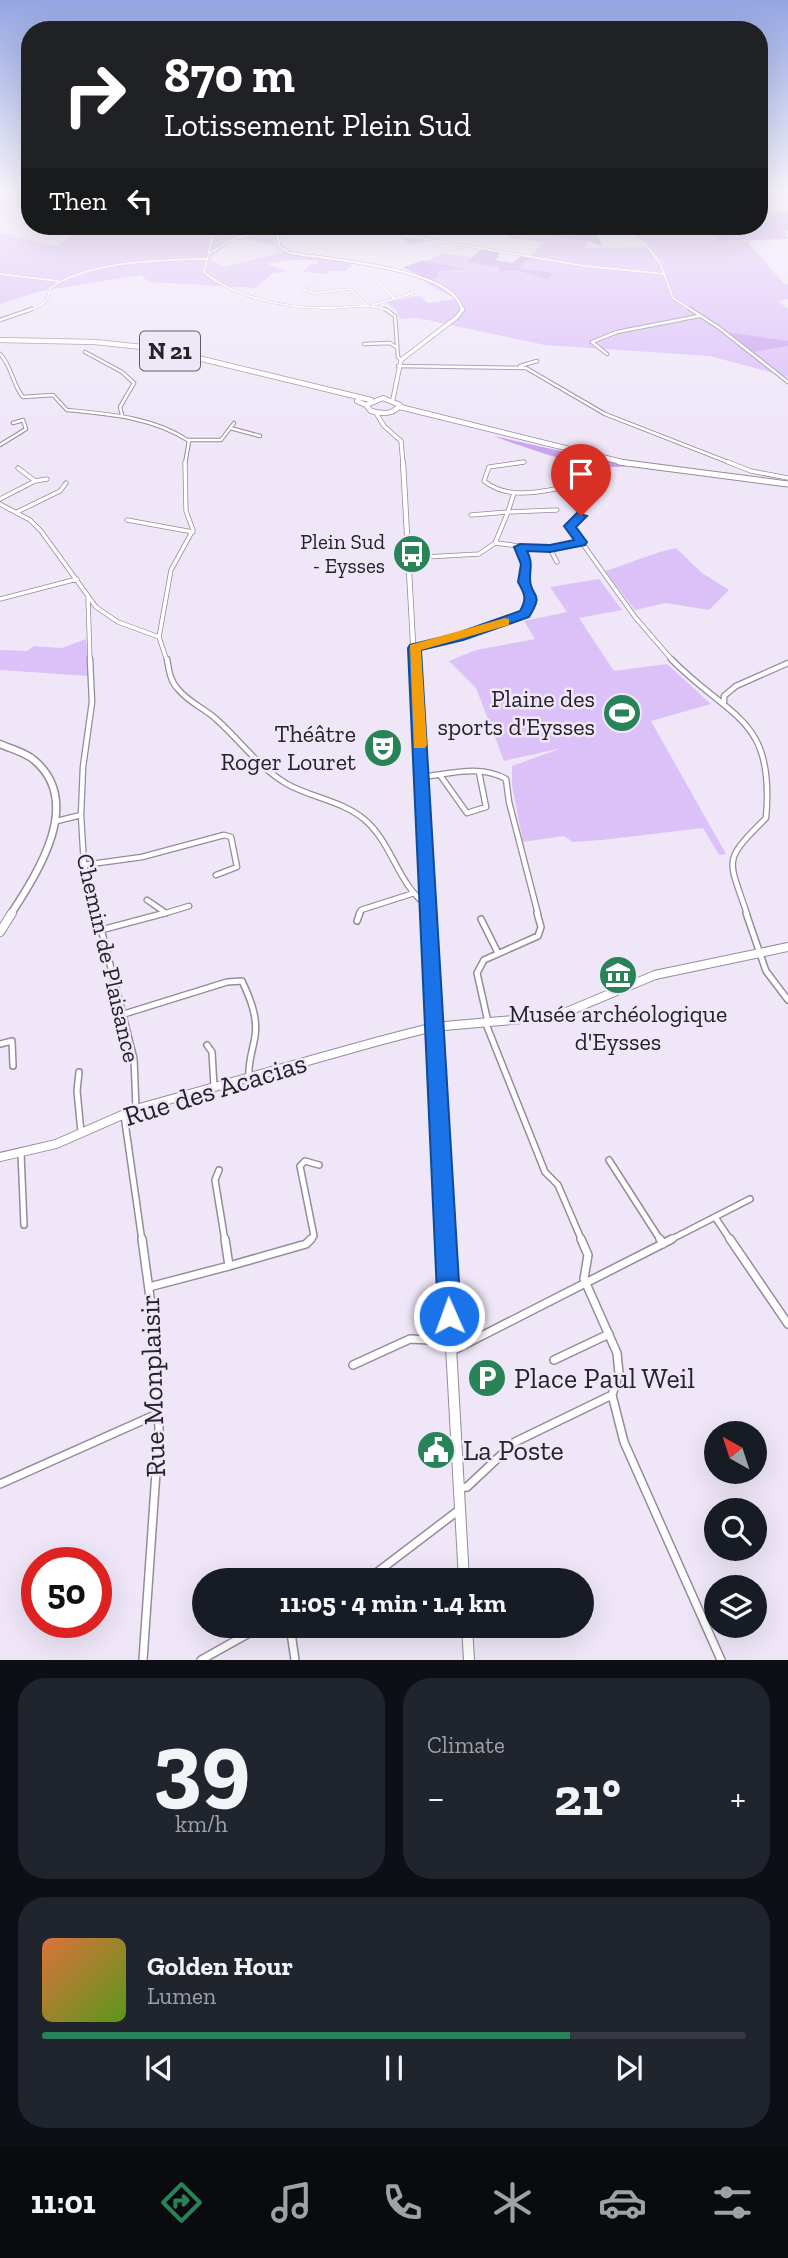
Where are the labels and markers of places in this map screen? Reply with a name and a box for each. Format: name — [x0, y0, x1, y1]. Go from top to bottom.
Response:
pin — [551, 444, 611, 516]
place label: Plein Sud - Eysses — [300, 529, 385, 578]
bus stop icon: Plein Sud - Eysses — [391, 533, 433, 575]
place label: Plaine des sports d'Eysses — [438, 684, 595, 741]
sports icon: Plaine des sports d'Eysses — [601, 692, 643, 734]
place label: Théâtre Roger Louret — [220, 719, 356, 776]
theatre icon: Théâtre Roger Louret — [362, 727, 404, 769]
museum icon: Musée archéologique d'Eysses — [597, 954, 639, 996]
place label: Musée archéologique d'Eysses — [509, 999, 727, 1056]
parking icon: Place Paul Weil — [466, 1357, 508, 1399]
place label: Place Paul Weil — [514, 1362, 695, 1395]
public building icon: La Poste — [415, 1429, 457, 1471]
place label: La Poste — [463, 1434, 564, 1467]

